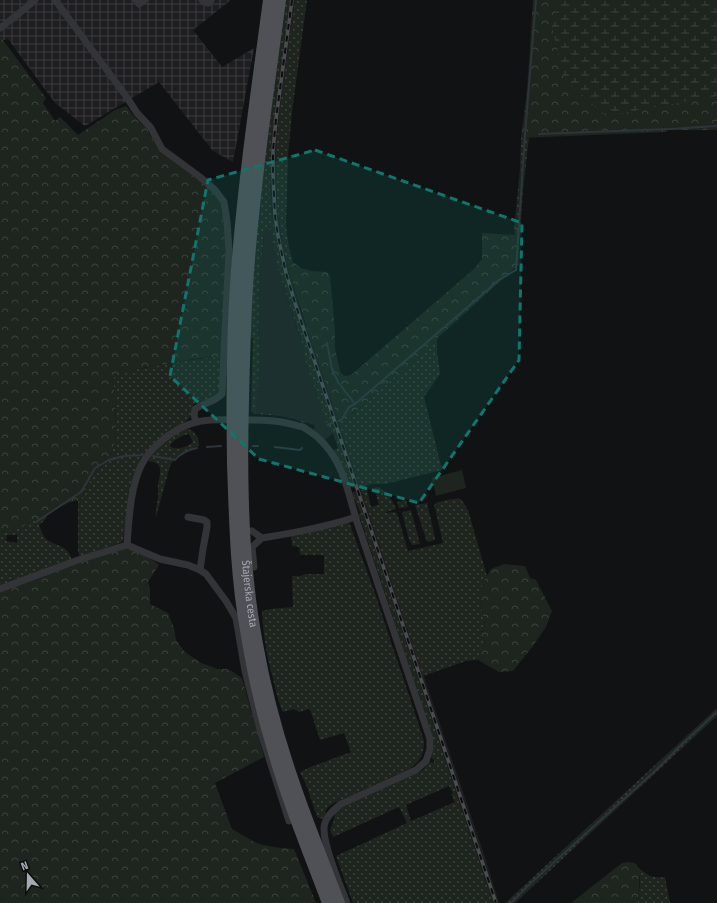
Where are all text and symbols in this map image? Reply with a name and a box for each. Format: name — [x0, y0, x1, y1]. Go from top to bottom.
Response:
street label: Štajerska cesta — [239, 560, 260, 628]
north arrow — [8, 855, 48, 895]
text: N — [19, 859, 30, 873]

